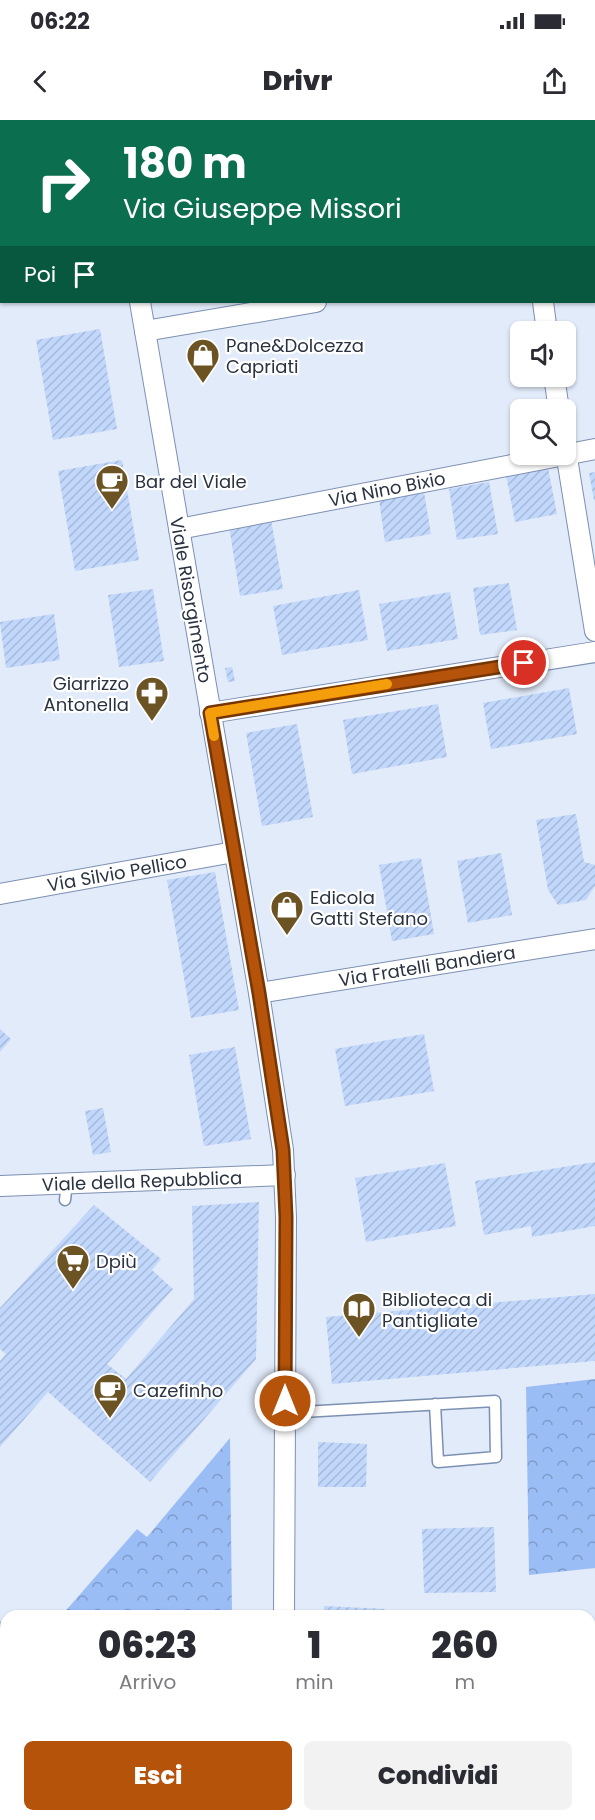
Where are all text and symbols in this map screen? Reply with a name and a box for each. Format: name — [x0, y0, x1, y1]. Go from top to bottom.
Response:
text: 06:22 — [30, 6, 90, 37]
text: Drivr — [263, 62, 332, 99]
icon: back — [24, 65, 57, 98]
icon: share — [538, 65, 571, 98]
text: 180 m — [123, 134, 247, 193]
icon: right — [24, 144, 102, 222]
text: Via Giuseppe Missori — [123, 190, 402, 227]
icon: arrive — [68, 258, 101, 291]
text: Poi — [24, 259, 56, 290]
map controls — [510, 321, 576, 465]
button: sound — [510, 321, 576, 387]
place label: Pane&Dolcezza Capriati — [226, 333, 364, 379]
shop icon: Pane&Dolcezza Capriati — [185, 337, 221, 384]
button: search — [510, 399, 576, 465]
cafe icon: Bar del Viale — [94, 463, 130, 510]
street label: Via Nino Bixio — [326, 465, 448, 513]
place label: Bar del Viale — [135, 469, 247, 494]
street label: Viale Risorgimento — [164, 515, 218, 685]
pin — [498, 637, 549, 688]
icon: arrive — [507, 646, 540, 679]
place label: Giarrizzo Antonella — [44, 671, 129, 717]
pharmacy icon: Giarrizzo Antonella — [134, 675, 170, 722]
street label: Via Silvio Pellico — [45, 848, 189, 898]
place label: Edicola Gatti Stefano — [310, 885, 428, 931]
shop icon: Edicola Gatti Stefano — [269, 889, 305, 936]
street label: Via Fratelli Bandiera — [337, 940, 517, 992]
street label: Viale della Repubblica — [41, 1165, 243, 1197]
supermarket icon: Dpiù — [55, 1243, 91, 1290]
place label: Dpiù — [96, 1249, 137, 1274]
place label: Biblioteca di Pantigliate — [382, 1287, 492, 1333]
library icon: Biblioteca di Pantigliate — [341, 1291, 377, 1338]
position arrow — [253, 1369, 317, 1433]
cafe icon: Cazefinho — [92, 1372, 128, 1419]
place label: Cazefinho — [133, 1378, 223, 1403]
text: 06:23 — [98, 1620, 198, 1671]
text: 1 — [307, 1620, 321, 1671]
text: 260 — [431, 1620, 498, 1671]
text: Arrivo — [119, 1668, 176, 1696]
text: min — [295, 1668, 334, 1696]
text: m — [454, 1668, 475, 1696]
button: Esci — [24, 1741, 292, 1810]
button: Condividi — [304, 1741, 572, 1810]

